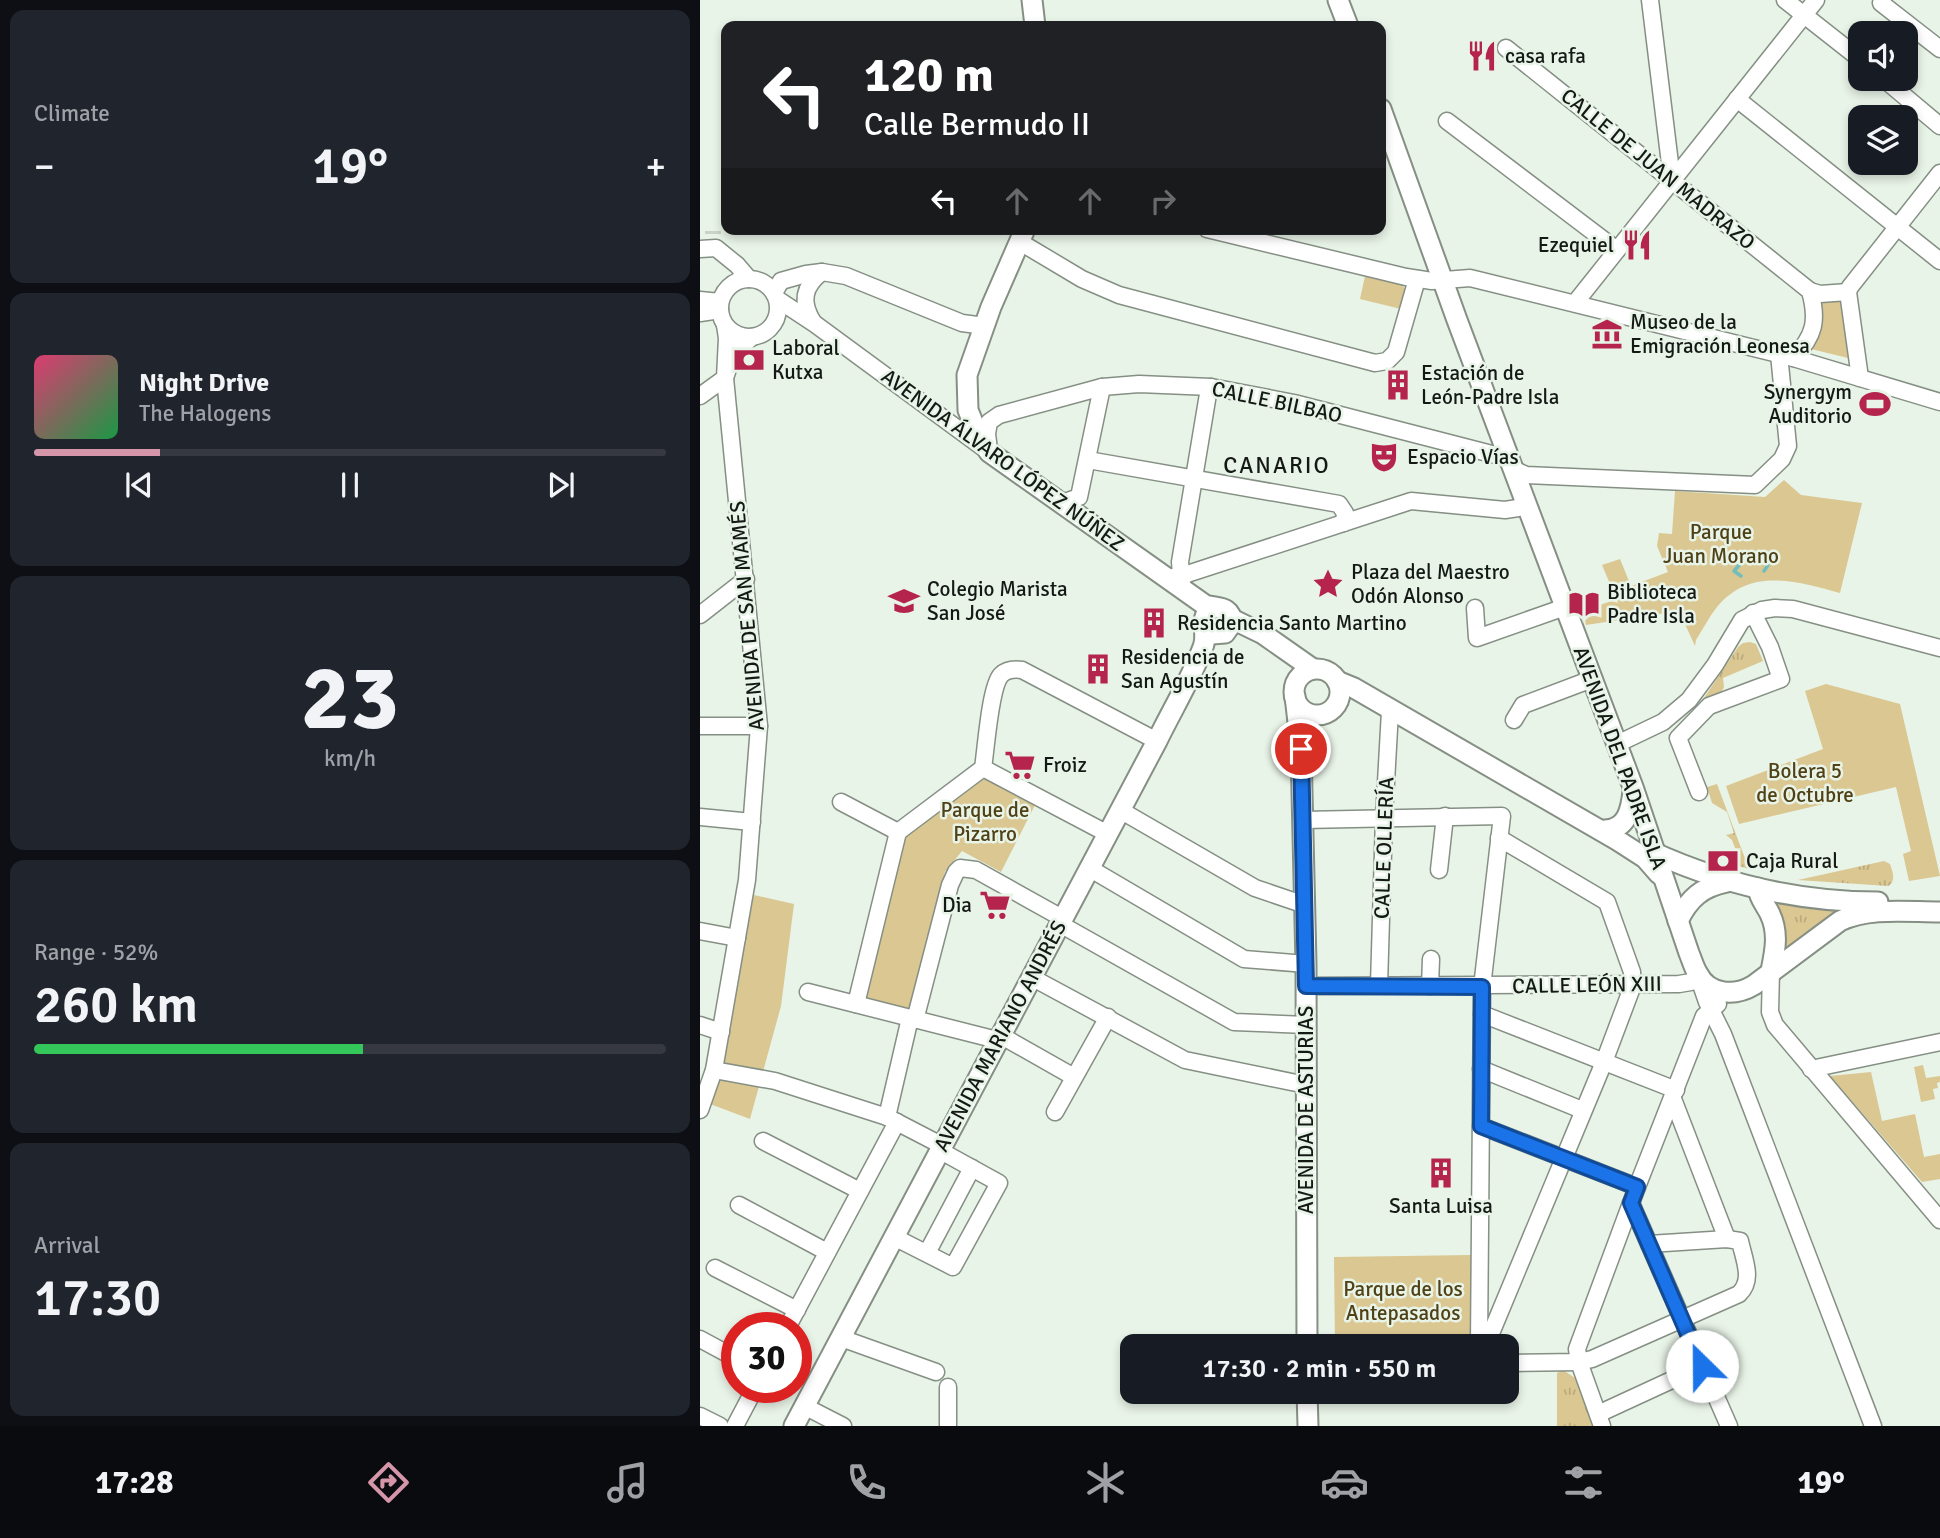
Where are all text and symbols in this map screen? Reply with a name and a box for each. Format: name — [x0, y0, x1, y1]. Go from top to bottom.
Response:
map controls — [1848, 21, 1918, 175]
button: sound — [1848, 21, 1918, 91]
restaurant icon: casa rafa — [1465, 39, 1499, 73]
place label: casa rafa — [1505, 43, 1586, 69]
text: 120 m — [864, 45, 994, 105]
icon: left — [749, 49, 840, 140]
street label: CALLE DE JUAN MADRAZO — [1556, 83, 1760, 255]
text: Climate — [34, 99, 110, 128]
text: Calle Bermudo II — [864, 105, 1090, 144]
button: layers — [1848, 105, 1918, 175]
text: 19° — [312, 134, 388, 198]
text: − — [34, 143, 55, 190]
text: + — [645, 143, 666, 190]
icon: left — [925, 182, 963, 220]
icon: ahead — [998, 182, 1036, 220]
icon: ahead — [1071, 182, 1109, 220]
icon: right — [1144, 182, 1182, 220]
restaurant icon: Ezequiel — [1620, 228, 1654, 262]
place label: Ezequiel — [1538, 232, 1614, 258]
place label: Museo de la Emigración Leonesa — [1630, 309, 1810, 359]
museum icon: Museo de la Emigración Leonesa — [1590, 317, 1624, 351]
place label: Laboral Kutxa — [772, 335, 840, 385]
bank icon: Laboral Kutxa — [732, 343, 766, 377]
place label: Estación de León-Padre Isla — [1421, 360, 1559, 410]
street label: AVENIDA ÁLVARO LÓPEZ NÚÑEZ — [876, 363, 1130, 557]
text: Night Drive — [139, 367, 269, 399]
building icon: Estación de León-Padre Isla — [1381, 368, 1415, 402]
street label: CALLE BILBAO — [1210, 376, 1344, 428]
place label: Synergym Auditorio — [1764, 379, 1852, 429]
sports icon: Synergym Auditorio — [1858, 387, 1892, 421]
text: The Halogens — [139, 399, 271, 428]
theatre icon: Espacio Vías — [1367, 440, 1401, 474]
place label: Espacio Vías — [1407, 444, 1519, 470]
district label: CANARIO — [1223, 451, 1331, 480]
icon: previous — [120, 466, 158, 504]
icon: pause — [331, 466, 369, 504]
icon: next — [542, 466, 580, 504]
street label: AVENIDA DE SAN MAMÉS — [724, 500, 770, 732]
park label: Parque Juan Morano — [1663, 519, 1779, 569]
place label: Plaza del Maestro Odón Alonso — [1351, 559, 1510, 609]
place icon: Plaza del Maestro Odón Alonso — [1311, 567, 1345, 601]
place label: Colegio Marista San José — [927, 576, 1068, 626]
place label: Biblioteca Padre Isla — [1607, 579, 1697, 629]
school or university icon: Colegio Marista San José — [887, 584, 921, 618]
library icon: Biblioteca Padre Isla — [1567, 587, 1601, 621]
building icon: Residencia Santo Martino — [1137, 606, 1171, 640]
place label: Residencia Santo Martino — [1177, 610, 1407, 636]
text: 23 — [301, 642, 399, 755]
street label: AVENIDA DEL PADRE ISLA — [1568, 643, 1673, 873]
place label: Residencia de San Agustín — [1121, 644, 1245, 694]
building icon: Residencia de San Agustín — [1081, 652, 1115, 686]
pin — [1271, 719, 1331, 779]
icon: arrive — [1282, 730, 1320, 768]
text: km/h — [324, 744, 376, 773]
supermarket icon: Froiz — [1003, 748, 1037, 782]
place label: Froiz — [1043, 752, 1087, 778]
park label: Bolera 5 de Octubre — [1756, 758, 1854, 808]
street label: CALLE OLLERÍA — [1369, 776, 1399, 920]
park label: Parque de Pizarro — [941, 797, 1029, 847]
bank icon: Caja Rural — [1706, 844, 1740, 878]
place label: Caja Rural — [1746, 848, 1838, 874]
supermarket icon: Dia — [978, 888, 1012, 922]
place label: Dia — [942, 892, 972, 918]
street label: AVENIDA MARIANO ANDRÉS — [928, 916, 1072, 1156]
text: Range · 52% — [34, 938, 158, 967]
street label: CALLE LEÓN XIII — [1512, 971, 1662, 999]
text: 260 km — [34, 973, 198, 1037]
street label: AVENIDA DE ASTURIAS — [1293, 1006, 1319, 1214]
building icon: Santa Luisa — [1424, 1156, 1458, 1190]
place label: Santa Luisa — [1389, 1193, 1493, 1219]
text: Arrival — [34, 1231, 100, 1260]
text: 17:30 — [34, 1266, 161, 1330]
park label: Parque de los Antepasados — [1343, 1276, 1463, 1326]
speed limit sign: 30 — [721, 1312, 812, 1403]
position arrow — [1665, 1329, 1739, 1403]
text: 17:30 · 2 min · 550 m — [1203, 1353, 1436, 1385]
icon: directions — [364, 1458, 413, 1507]
icon: music — [603, 1458, 652, 1507]
icon: phone — [842, 1458, 891, 1507]
icon: climate — [1081, 1458, 1130, 1507]
icon: car — [1320, 1458, 1369, 1507]
icon: filters — [1559, 1458, 1608, 1507]
text: 17:28 — [95, 1463, 174, 1502]
text: 19° — [1798, 1463, 1845, 1502]

